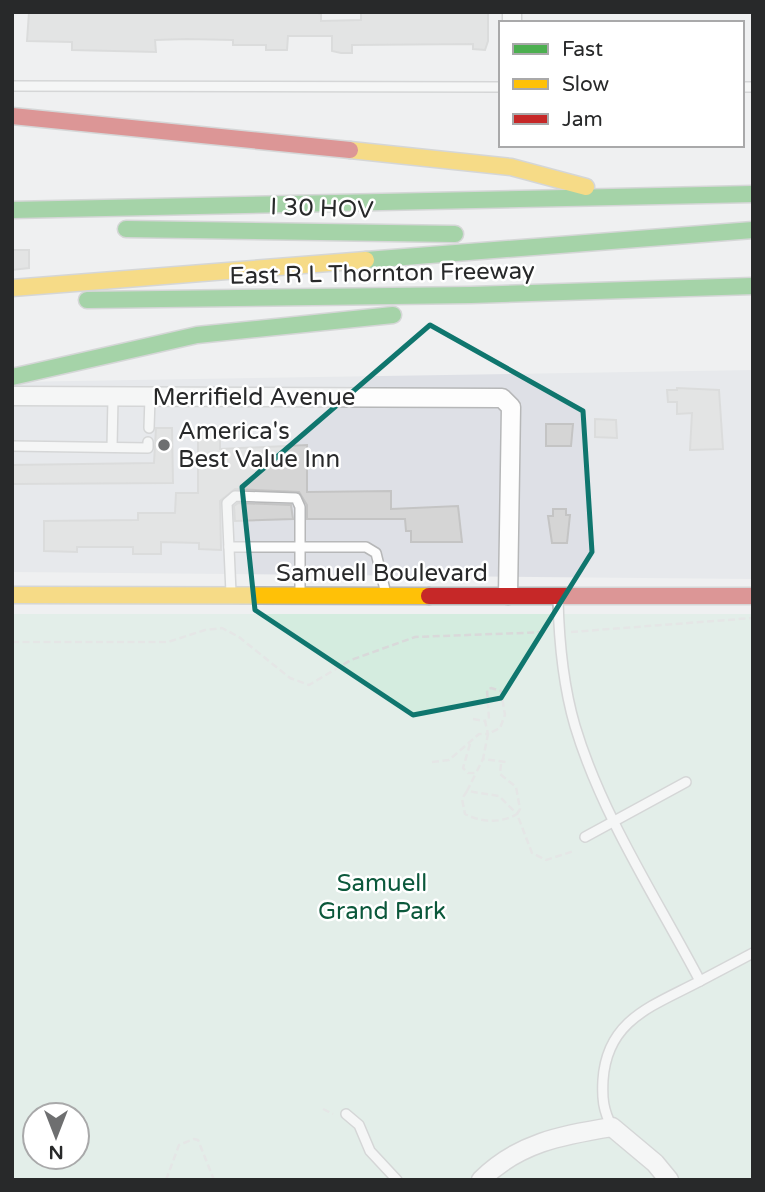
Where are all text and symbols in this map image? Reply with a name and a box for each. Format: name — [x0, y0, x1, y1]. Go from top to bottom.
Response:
legend — [499, 21, 744, 147]
text: Fast — [562, 37, 603, 62]
text: Slow — [562, 72, 610, 97]
text: Jam — [562, 107, 603, 132]
street label: I 30 HOV — [270, 192, 374, 225]
street label: East R L Thornton Freeway — [229, 256, 535, 291]
street label: Merrifield Avenue — [153, 383, 355, 412]
place label: America's Best Value Inn — [178, 417, 340, 474]
marker: America's Best Value Inn — [156, 437, 172, 453]
street label: Samuell Boulevard — [276, 559, 488, 588]
park label: Samuell Grand Park — [318, 869, 446, 926]
north arrow — [21, 1101, 91, 1171]
text: N — [48, 1141, 64, 1163]

